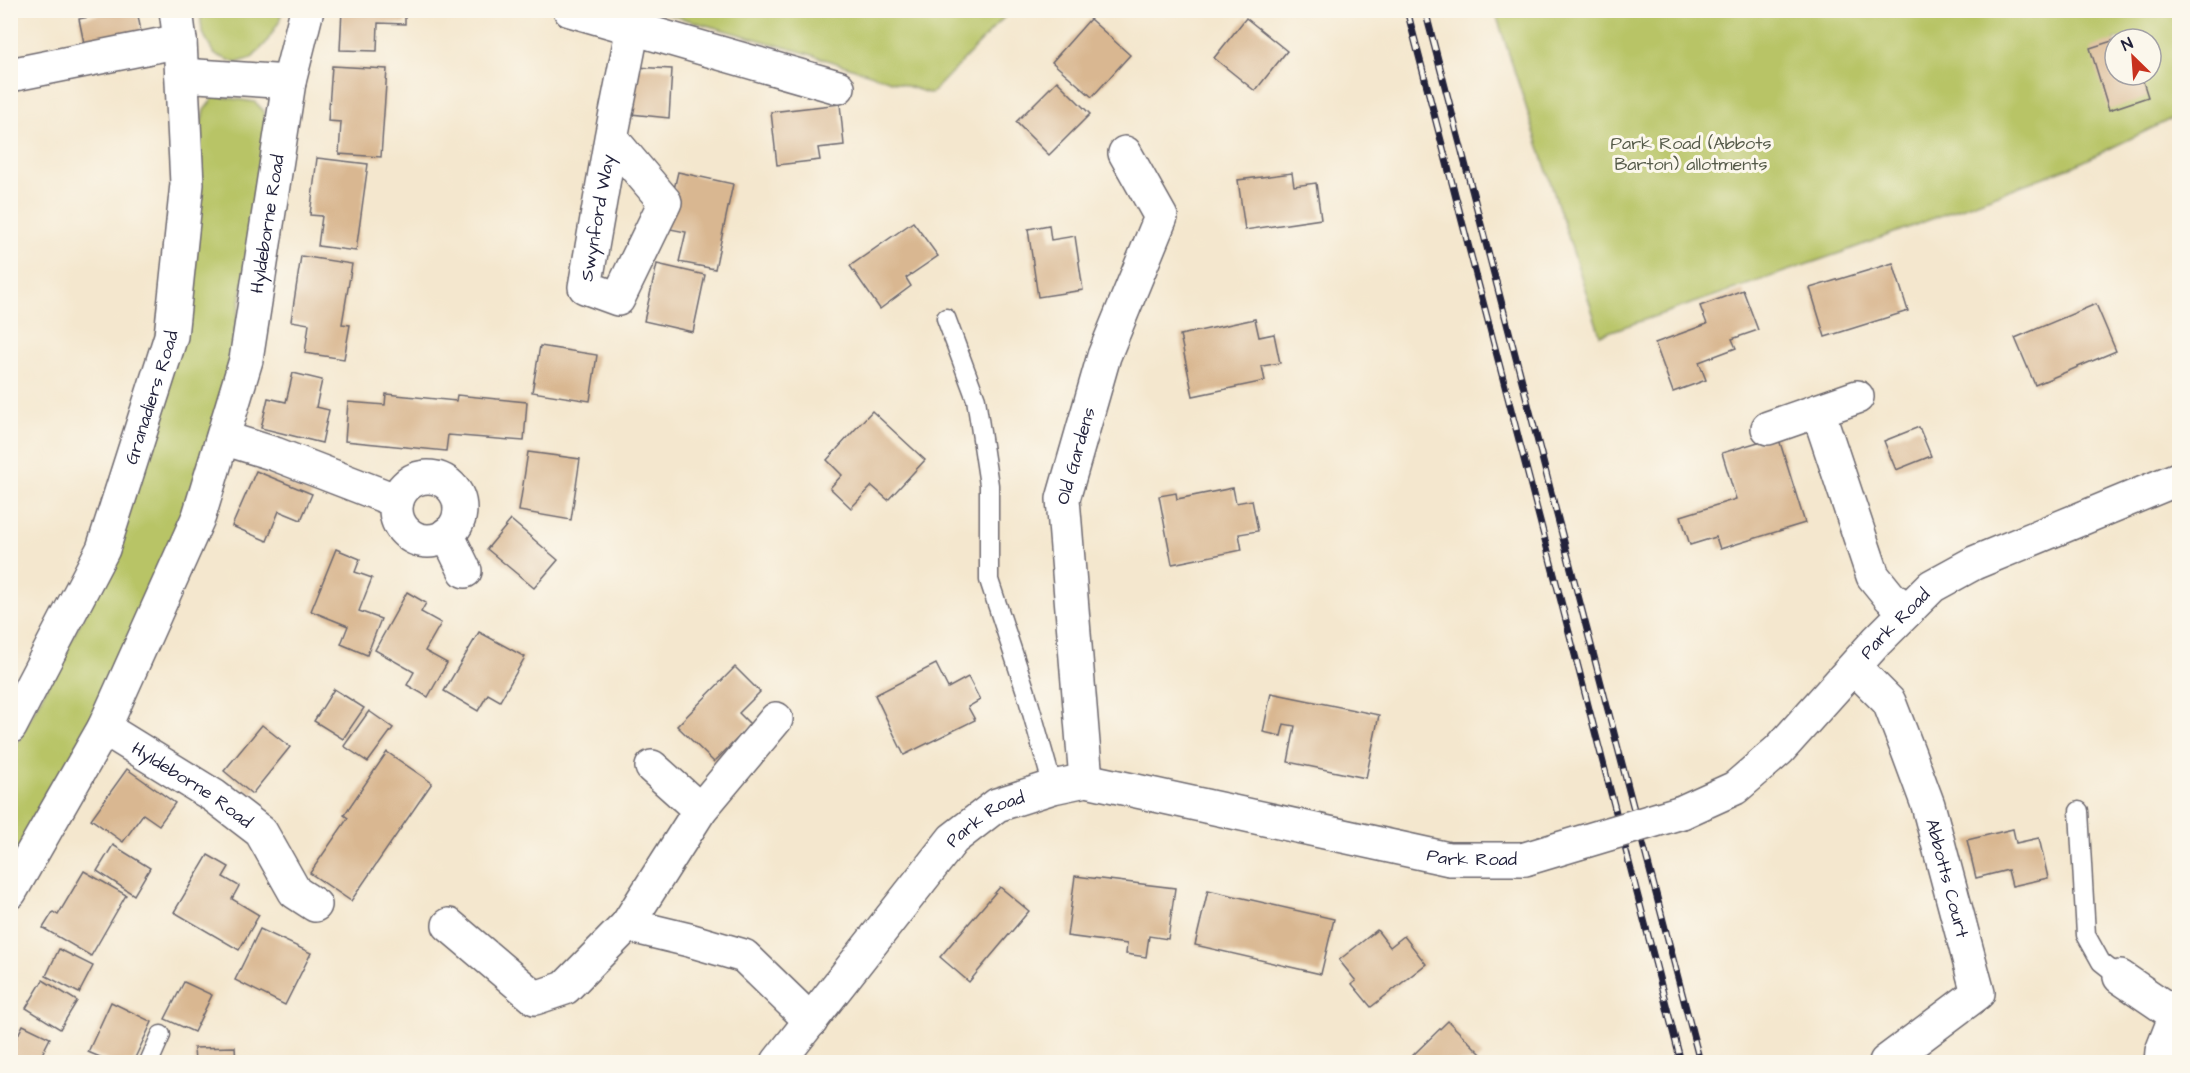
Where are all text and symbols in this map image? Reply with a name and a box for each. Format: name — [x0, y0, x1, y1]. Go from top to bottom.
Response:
north arrow — [2103, 27, 2163, 87]
text: N — [2118, 32, 2136, 56]
park label: Park Road (Abbots Barton) allotments — [1611, 131, 1771, 177]
street label: Swynford Way — [574, 152, 621, 283]
street label: Hyldeborne Road — [244, 153, 290, 295]
street label: Granadiers Road — [118, 330, 184, 467]
street label: Old Gardens — [1050, 404, 1101, 507]
street label: Park Road — [1854, 583, 1935, 664]
street label: Hyldeborne Road — [127, 736, 258, 834]
street label: Park Road — [939, 785, 1028, 852]
street label: Abbotts Court — [1920, 816, 1975, 941]
street label: Park Road — [1425, 842, 1517, 872]

